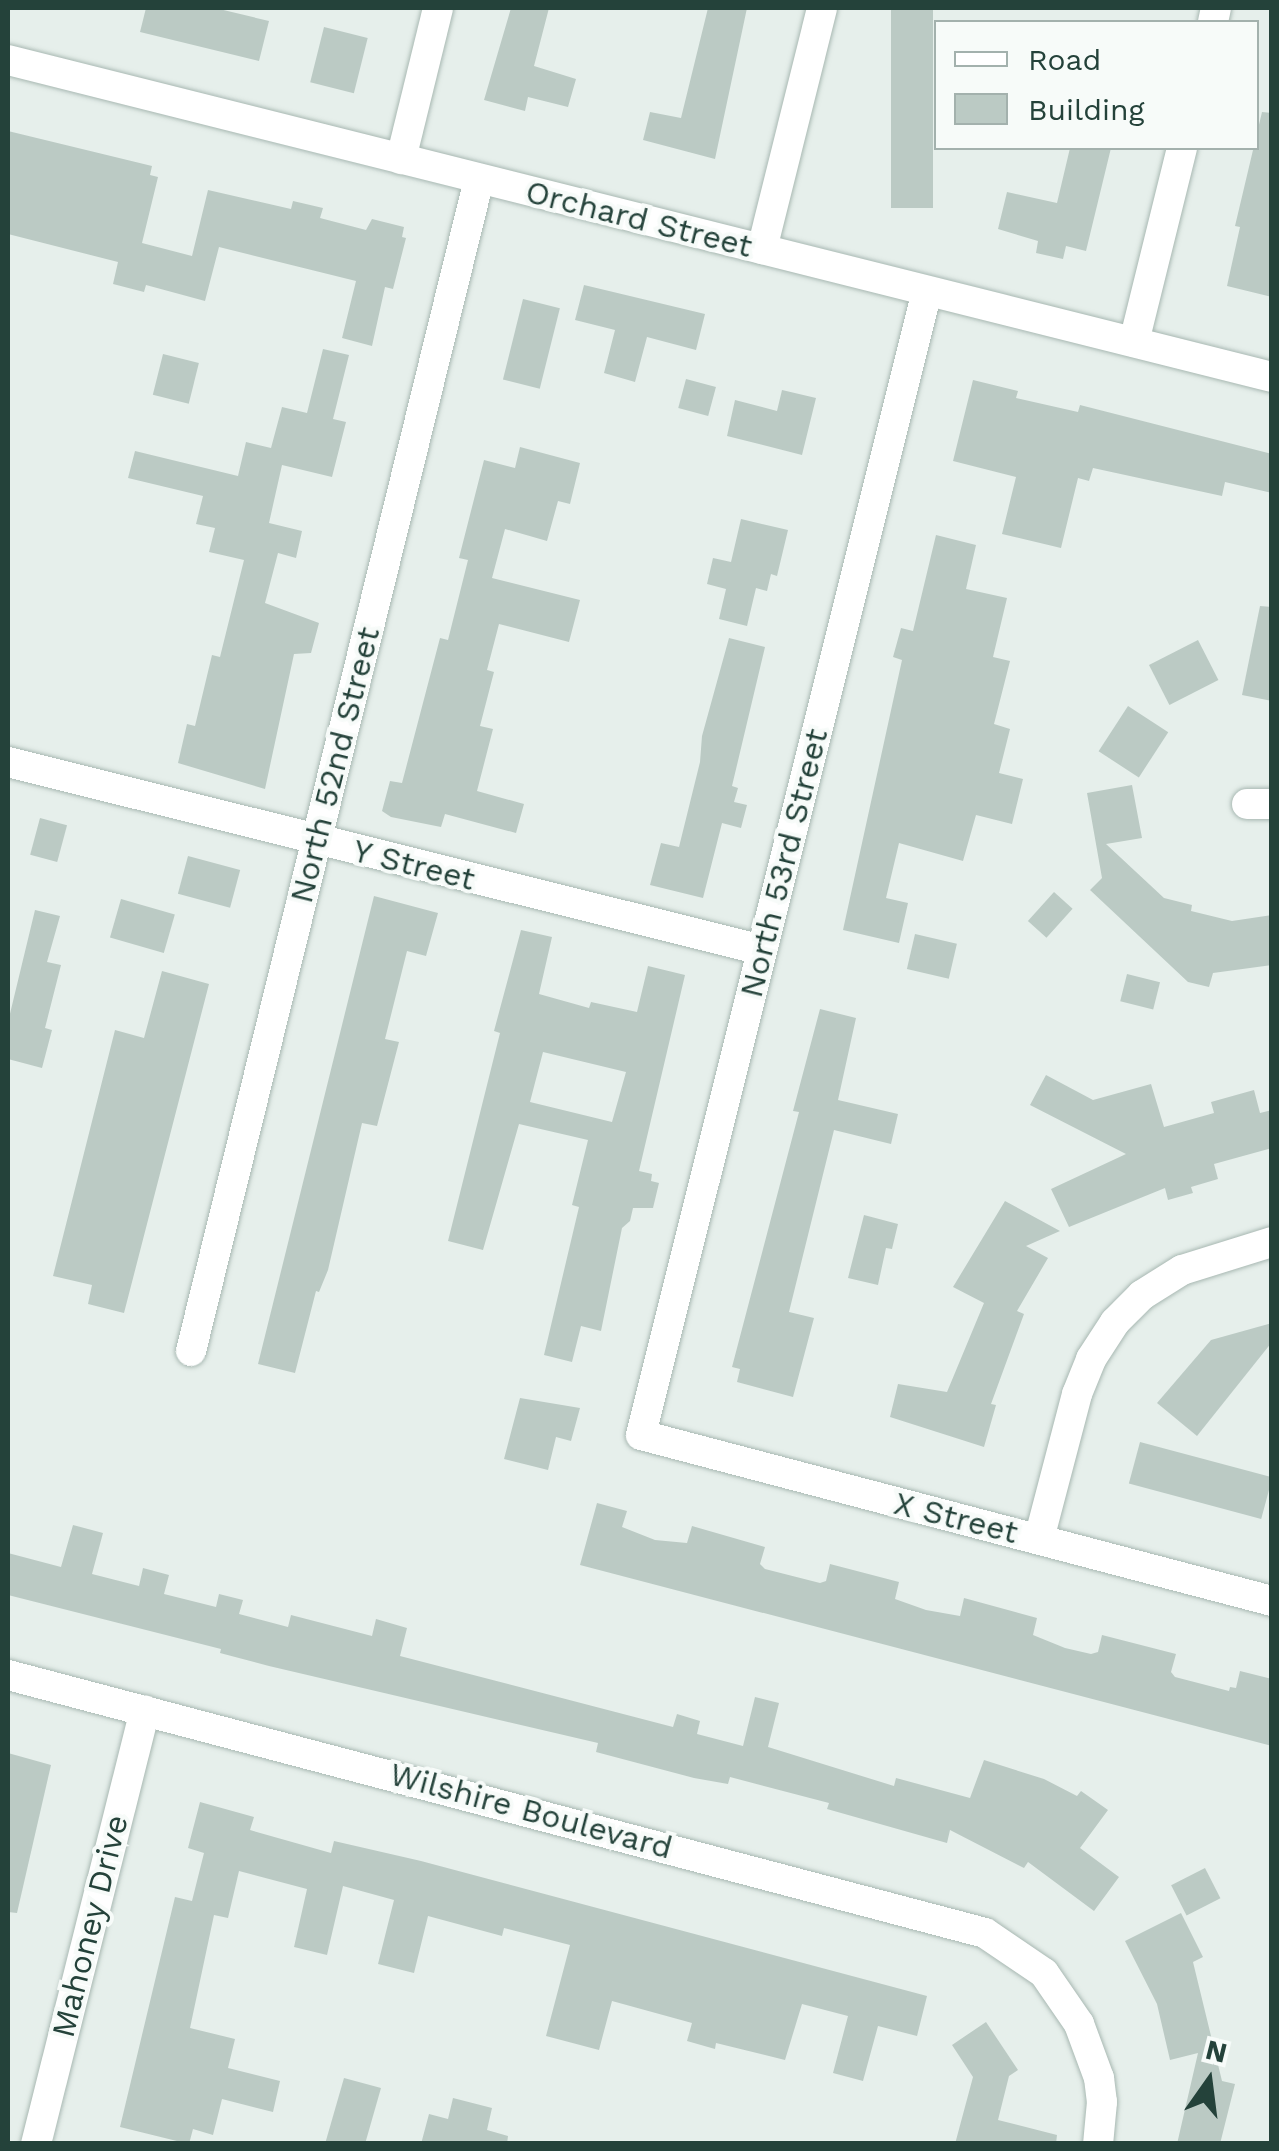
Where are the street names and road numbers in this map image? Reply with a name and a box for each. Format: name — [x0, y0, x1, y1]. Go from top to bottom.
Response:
street label: Orchard Street — [522, 172, 756, 266]
street label: North 52nd Street — [282, 623, 388, 907]
street label: North 53rd Street — [732, 725, 836, 1001]
street label: Y Street — [348, 831, 480, 899]
street label: X Street — [890, 1484, 1022, 1552]
street label: Wilshire Boulevard — [386, 1755, 676, 1867]
street label: Mahoney Drive — [44, 1810, 136, 2042]

